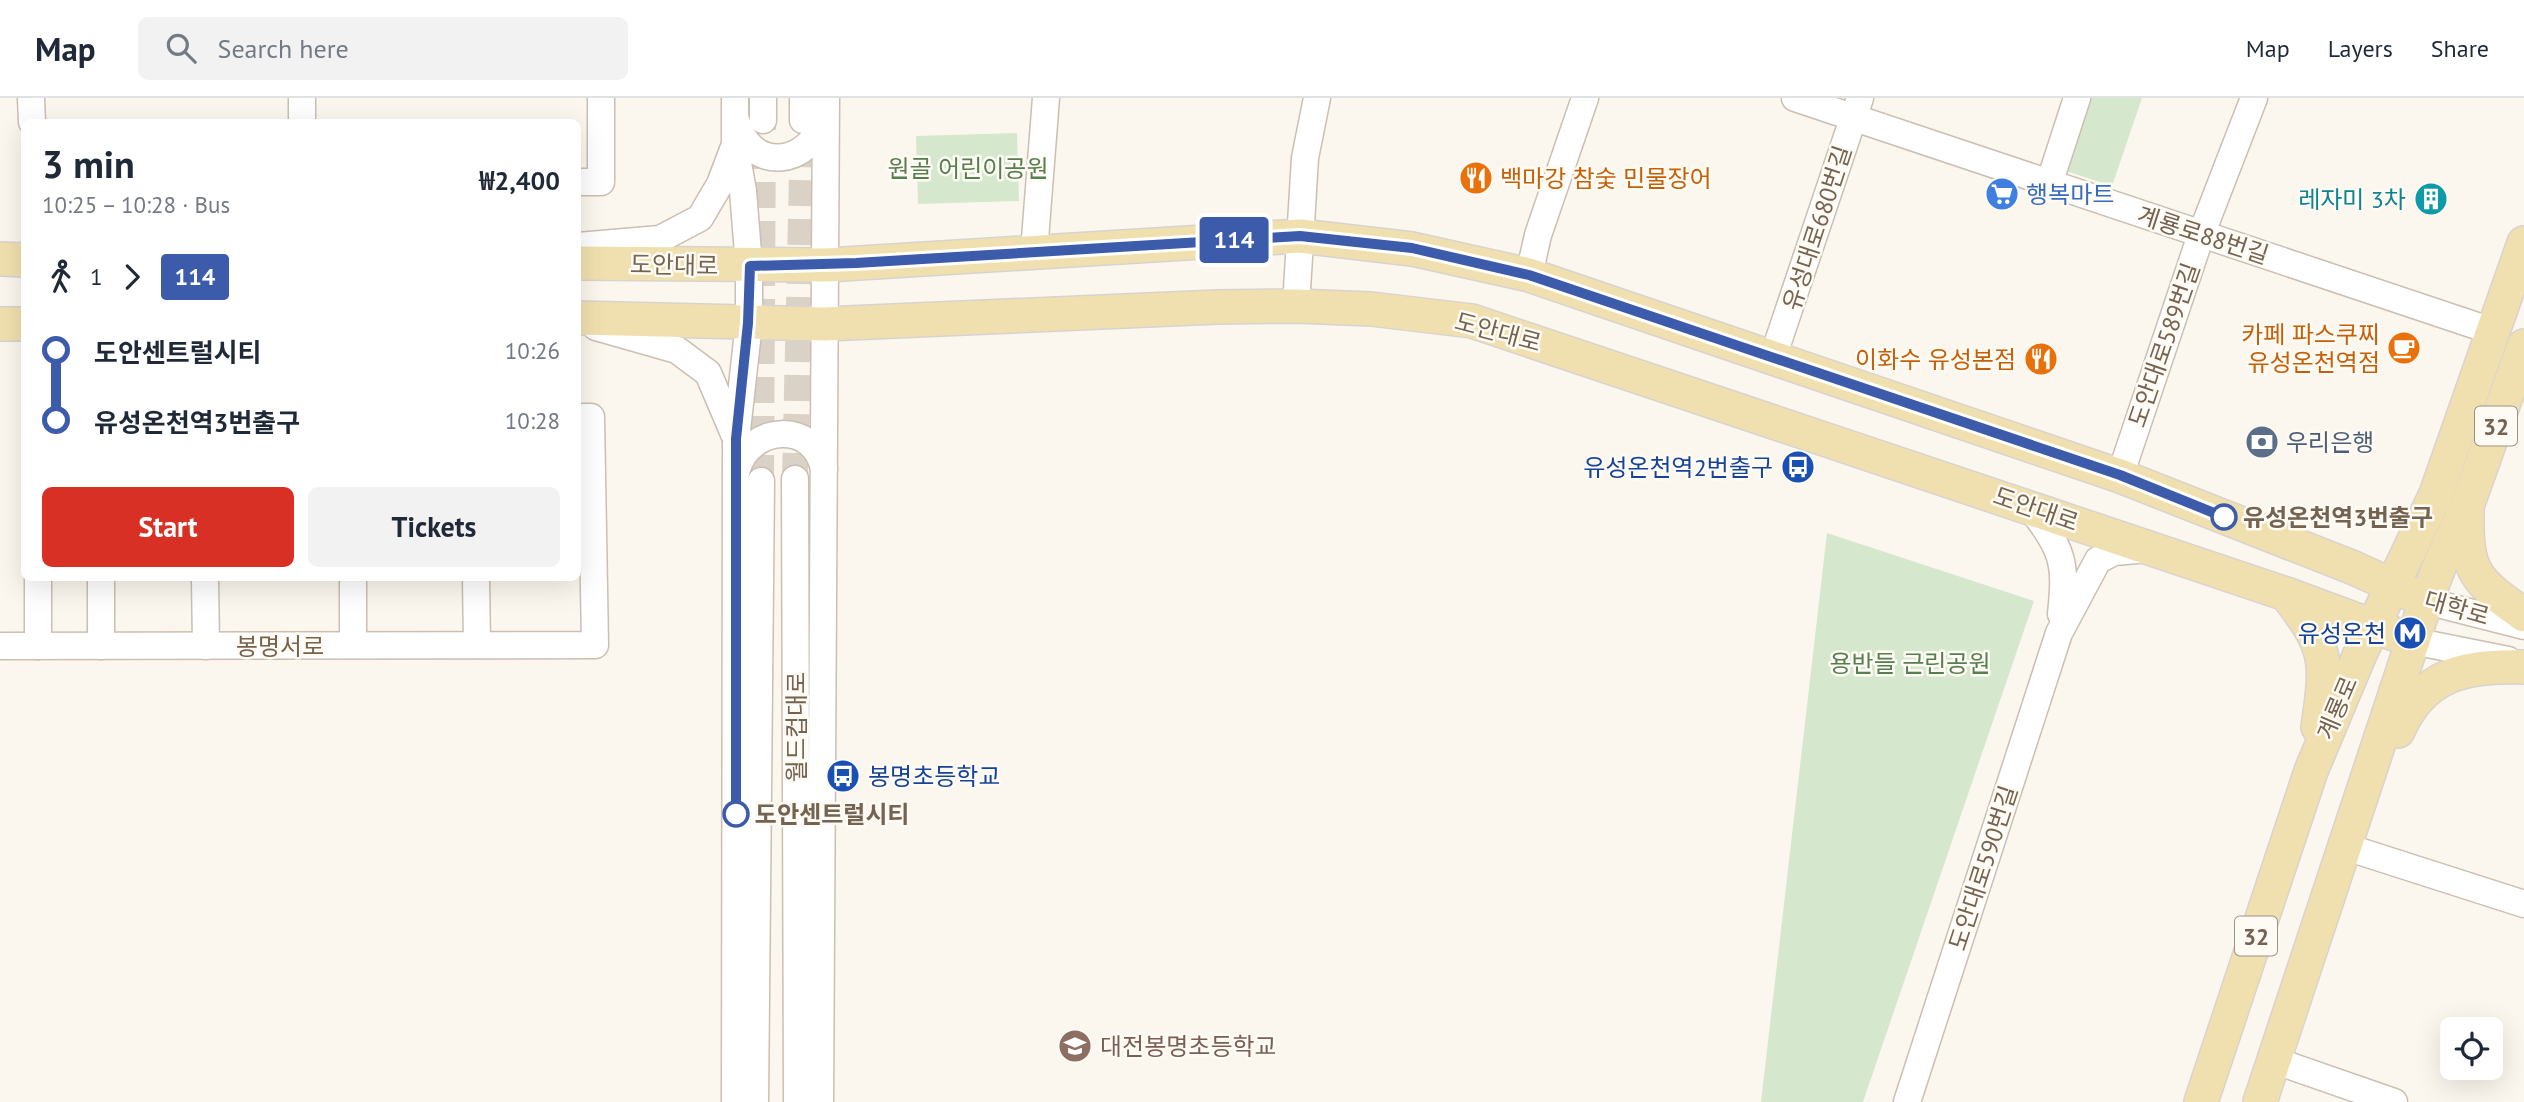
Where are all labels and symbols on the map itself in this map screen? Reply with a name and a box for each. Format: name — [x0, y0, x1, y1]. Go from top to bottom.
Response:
street label: 유성대로680번길 — [1776, 142, 1858, 314]
park label: 원골 어린이공원 — [888, 153, 1048, 184]
restaurant icon: 백마강 참숯 민물장어 — [1457, 159, 1495, 197]
place label: 백마강 참숯 민물장어 — [1500, 163, 1712, 194]
supermarket icon: 행복마트 — [1983, 175, 2021, 213]
place label: 행복마트 — [2026, 179, 2114, 210]
building icon: 레자미 3차 — [2412, 180, 2450, 218]
place label: 레자미 3차 — [2298, 184, 2406, 215]
street label: 계룡로88번길 — [2133, 199, 2273, 271]
line badge: 114 — [1194, 217, 1274, 263]
street label: 도안대로 — [630, 249, 718, 281]
street label: 도안대로589번길 — [2121, 259, 2207, 431]
street label: 도안대로 — [1451, 306, 1545, 358]
place label: 카페 파스쿠찌 유성온천역점 — [2241, 319, 2380, 378]
cafe icon: 카페 파스쿠찌 유성온천역점 — [2385, 329, 2423, 367]
restaurant icon: 이화수 유성본점 — [2022, 340, 2060, 378]
place label: 이화수 유성본점 — [1855, 344, 2016, 375]
road number: 32 — [2475, 406, 2517, 446]
bank icon: 우리은행 — [2243, 423, 2281, 461]
place label: 우리은행 — [2286, 427, 2374, 458]
bus stop icon: 유성온천역2번출구 — [1779, 448, 1817, 486]
place label: 유성온천역2번출구 — [1583, 452, 1773, 483]
street label: 도안대로 — [1989, 480, 2083, 538]
place label: 유성온천역3번출구 — [2243, 502, 2433, 533]
marker: 유성온천역3번출구 — [2211, 504, 2237, 530]
street label: 대학로 — [2421, 584, 2493, 632]
metro station icon: 유성온천 — [2391, 614, 2429, 652]
place label: 유성온천 — [2298, 618, 2386, 649]
street label: 봉명서로 — [236, 631, 324, 662]
park label: 용반들 근린공원 — [1830, 648, 1990, 679]
street label: 계룡로 — [2310, 671, 2364, 745]
street label: 월드컵대로 — [781, 672, 812, 782]
bus stop icon: 봉명초등학교 — [824, 757, 862, 795]
place label: 봉명초등학교 — [868, 761, 1000, 792]
street label: 도안대로590번길 — [1942, 782, 2024, 954]
place label: 도안센트럴시티 — [755, 799, 910, 830]
marker: 도안센트럴시티 — [723, 801, 749, 827]
road number: 32 — [2235, 916, 2277, 956]
school or university icon: 대전봉명초등학교 — [1056, 1027, 1094, 1065]
place label: 대전봉명초등학교 — [1100, 1031, 1277, 1062]

